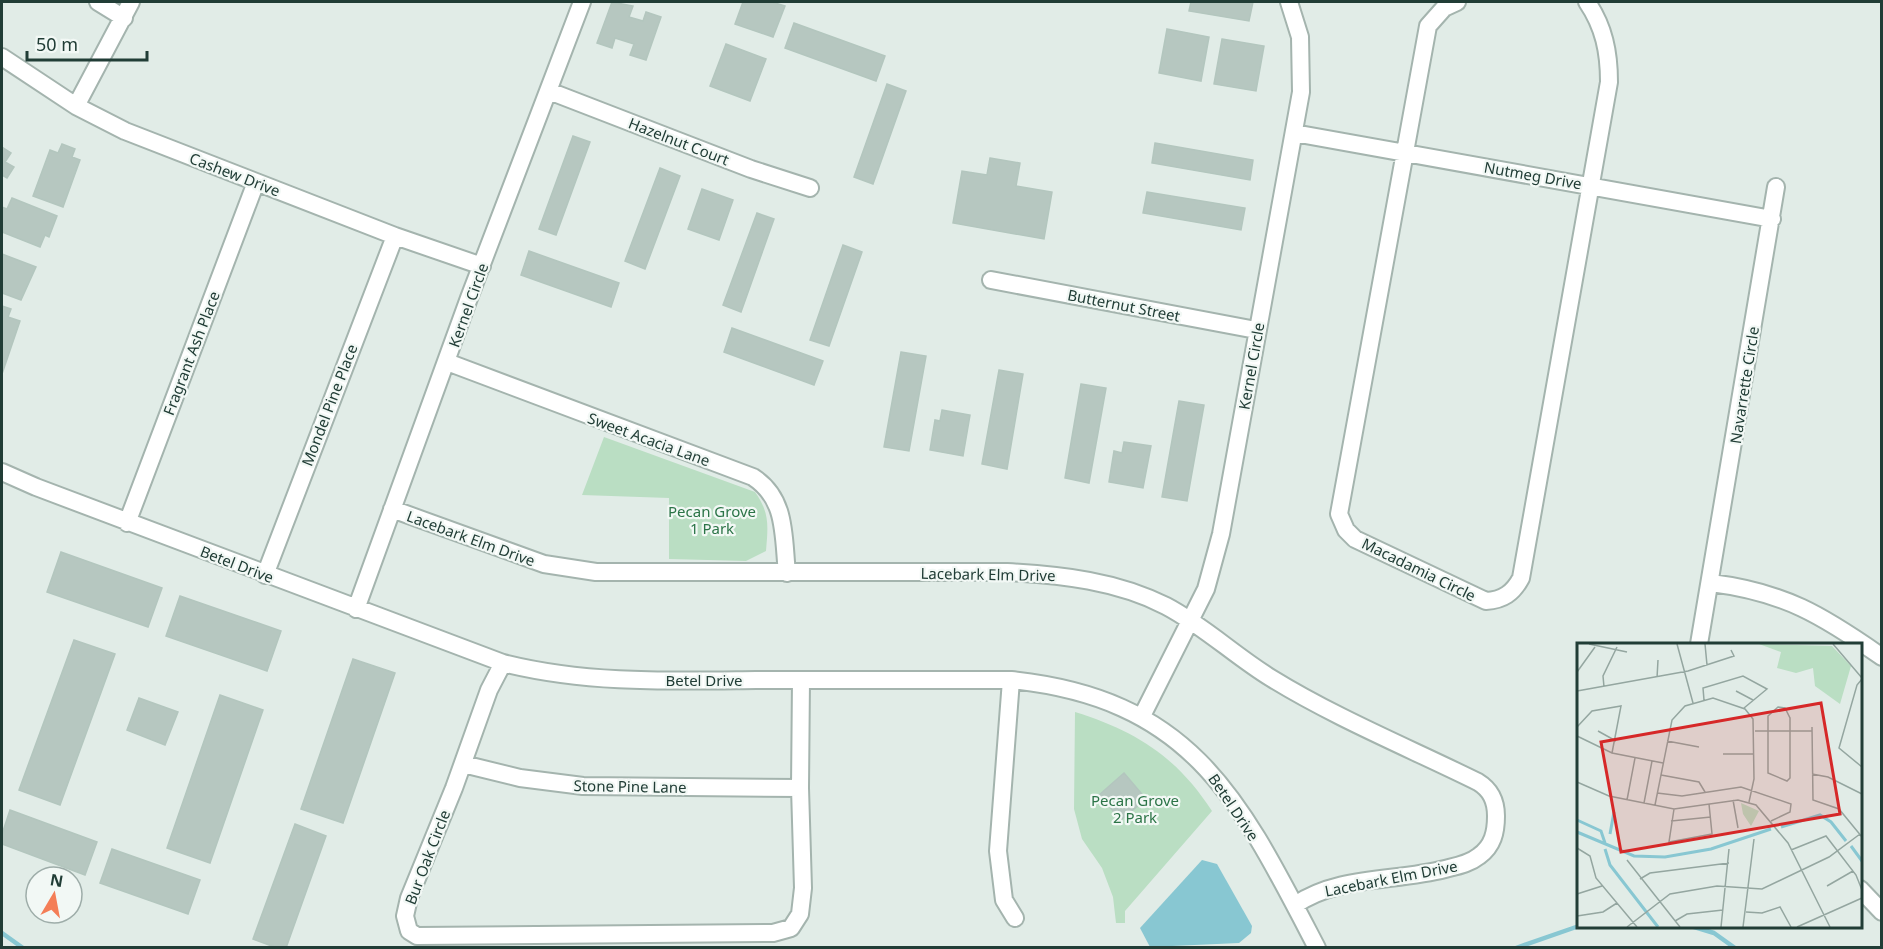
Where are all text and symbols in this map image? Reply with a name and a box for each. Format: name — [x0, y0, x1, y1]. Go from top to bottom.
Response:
scale bar — [27, 24, 147, 62]
text: 50 m — [36, 32, 78, 56]
street label: Hazelnut Court — [626, 113, 733, 170]
street label: Cashew Drive — [187, 148, 283, 200]
street label: Nutmeg Drive — [1483, 157, 1583, 193]
street label: Kernel Circle — [444, 260, 492, 350]
street label: Butternut Street — [1066, 284, 1183, 326]
street label: Fragrant Ash Place — [158, 288, 224, 418]
street label: Kernel Circle — [1233, 321, 1269, 411]
street label: Navarrette Circle — [1725, 325, 1763, 445]
street label: Mondel Pine Place — [297, 341, 361, 469]
street label: Sweet Acacia Lane — [585, 408, 713, 470]
park label: Pecan Grove 1 Park — [668, 501, 756, 538]
street label: Lacebark Elm Drive — [404, 506, 538, 570]
street label: Macadamia Circle — [1359, 533, 1479, 605]
street label: Betel Drive — [197, 541, 277, 587]
street label: Lacebark Elm Drive — [920, 563, 1056, 585]
inset map — [1577, 643, 1862, 928]
street label: Betel Drive — [666, 670, 742, 690]
street label: Betel Drive — [1204, 770, 1264, 844]
street label: Stone Pine Lane — [573, 775, 687, 797]
park label: Pecan Grove 2 Park — [1091, 790, 1179, 827]
street label: Bur Oak Circle — [400, 807, 454, 907]
street label: Lacebark Elm Drive — [1323, 855, 1459, 901]
north arrow — [24, 865, 84, 925]
text: N — [48, 868, 65, 892]

